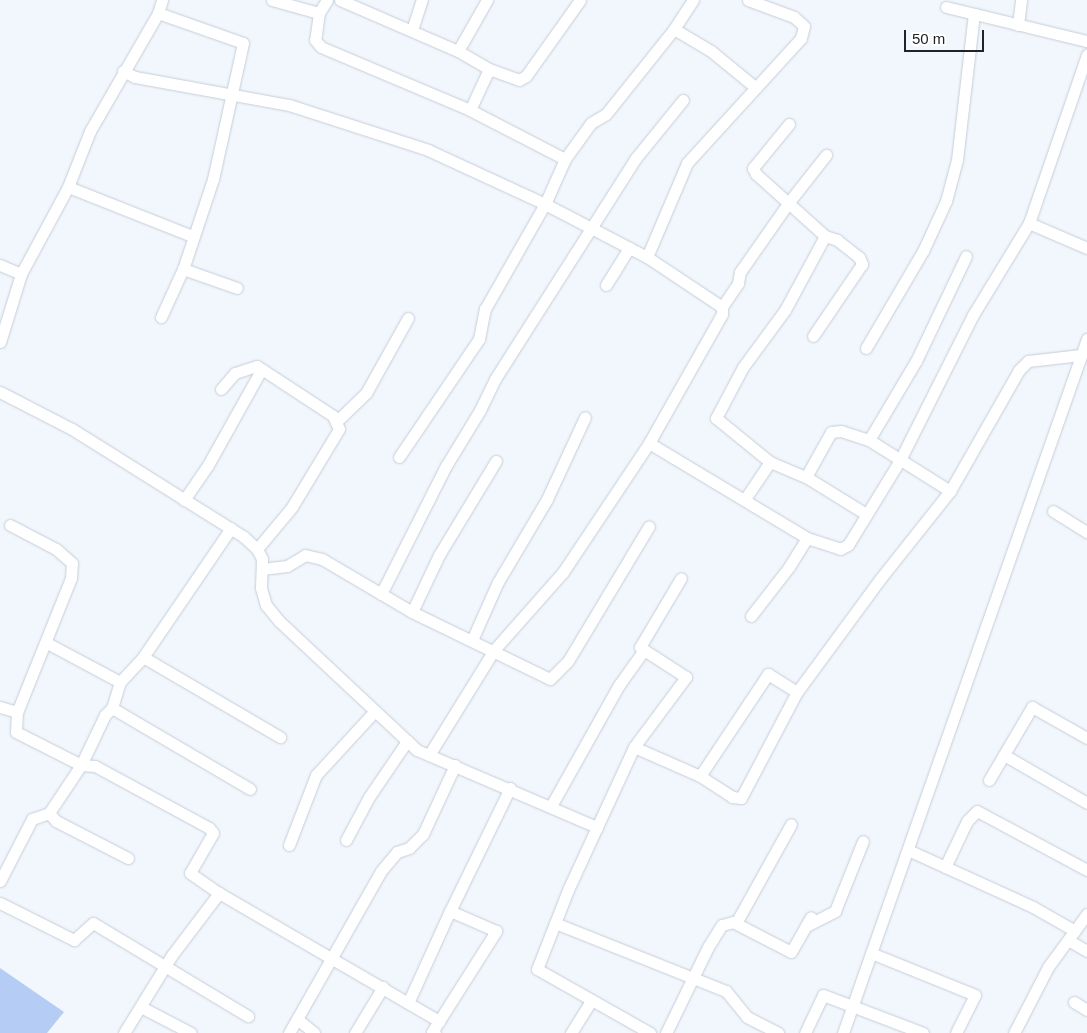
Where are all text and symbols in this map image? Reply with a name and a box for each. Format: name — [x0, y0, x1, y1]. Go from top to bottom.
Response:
scale bar — [907, 20, 987, 52]
text: 50 m — [912, 30, 945, 47]

